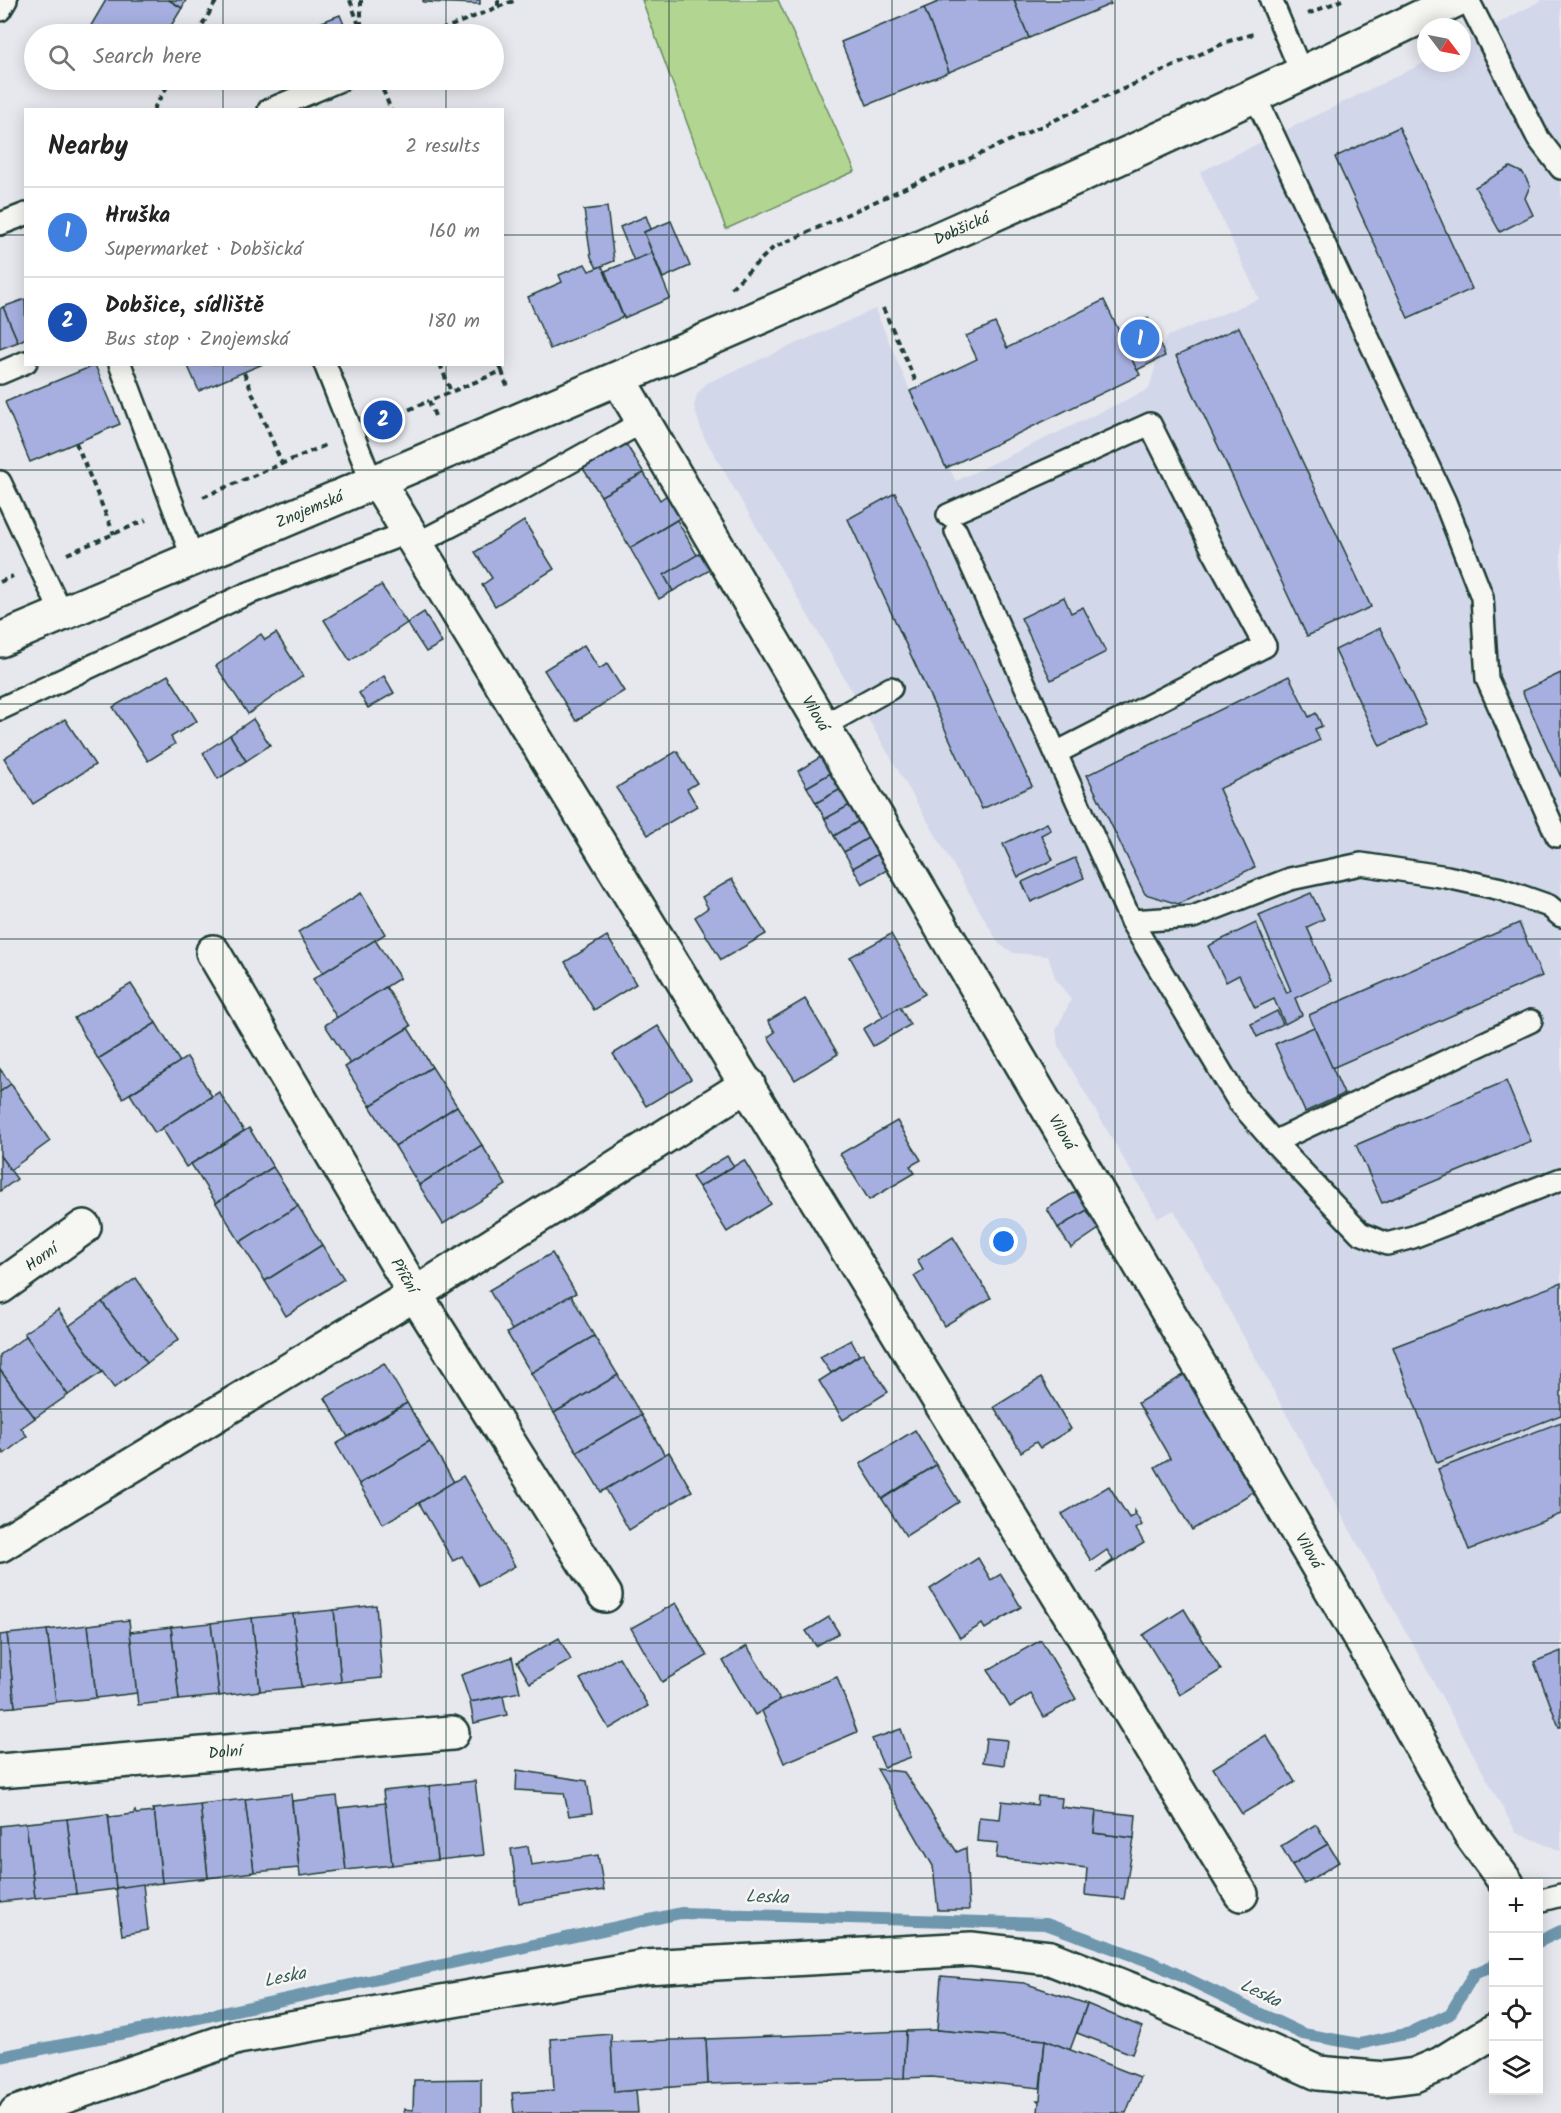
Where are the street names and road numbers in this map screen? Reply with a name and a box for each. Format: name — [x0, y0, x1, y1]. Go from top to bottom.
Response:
street label: Dobšická — [930, 205, 995, 252]
street label: Znojemská — [272, 483, 349, 535]
street label: Vilová — [795, 691, 837, 737]
street label: Vilová — [1042, 1110, 1083, 1156]
street label: Horní — [20, 1236, 65, 1278]
street label: Příční — [384, 1253, 426, 1300]
street label: Vilová — [1288, 1528, 1330, 1575]
street label: Dolní — [207, 1738, 245, 1766]

